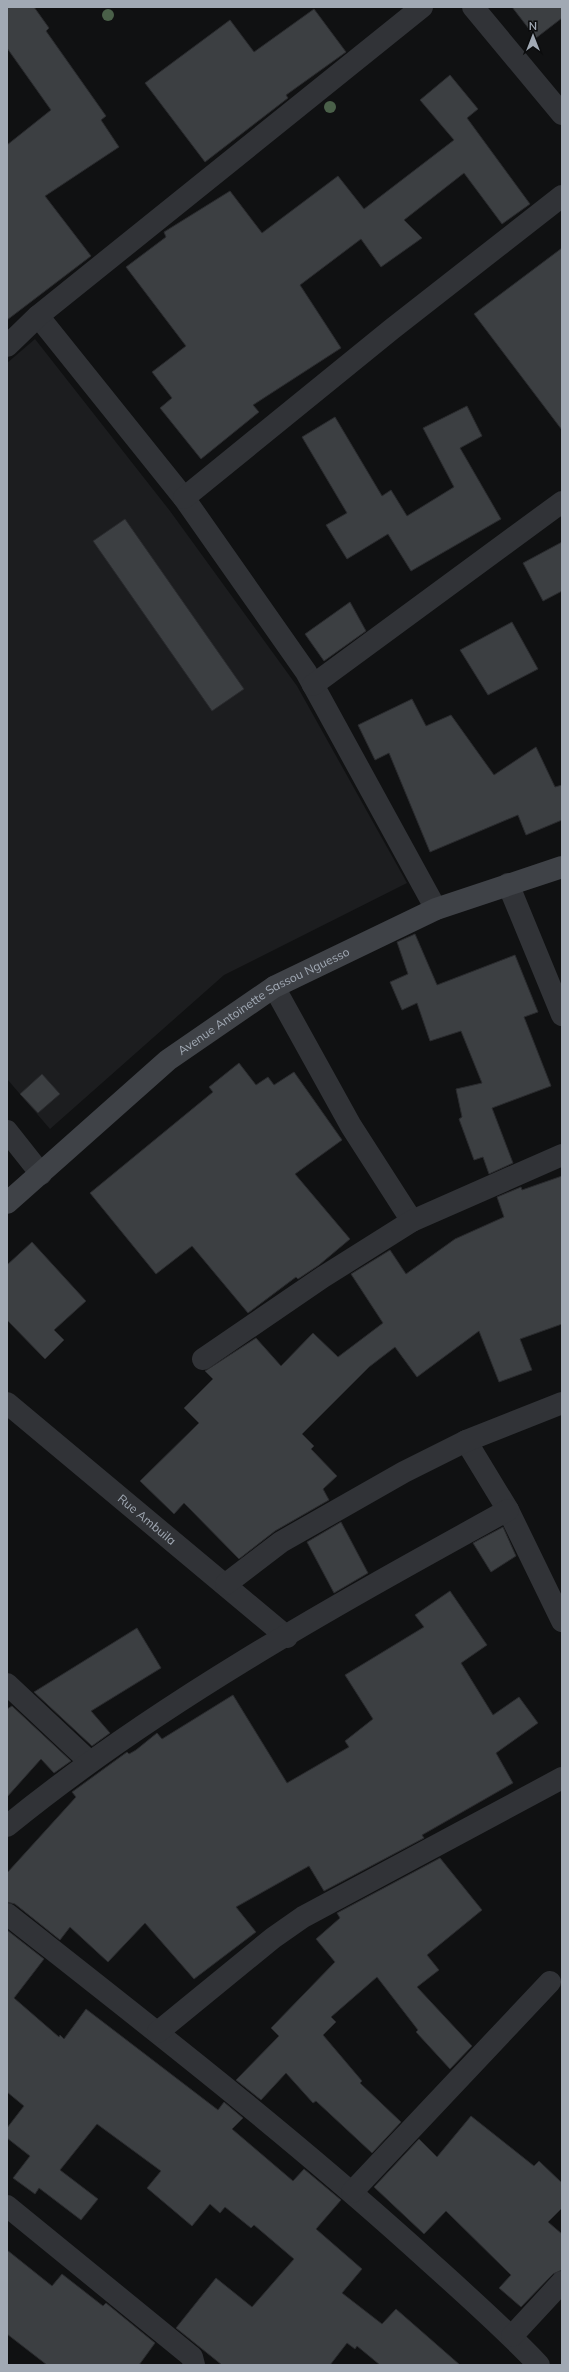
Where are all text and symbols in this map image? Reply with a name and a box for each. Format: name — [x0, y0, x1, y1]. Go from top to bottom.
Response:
north arrow — [513, 16, 553, 56]
text: N — [529, 19, 537, 33]
street label: Avenue Antoinette Sassou Nguesso — [175, 944, 352, 1058]
street label: Rue Ambuila — [115, 1491, 179, 1548]

